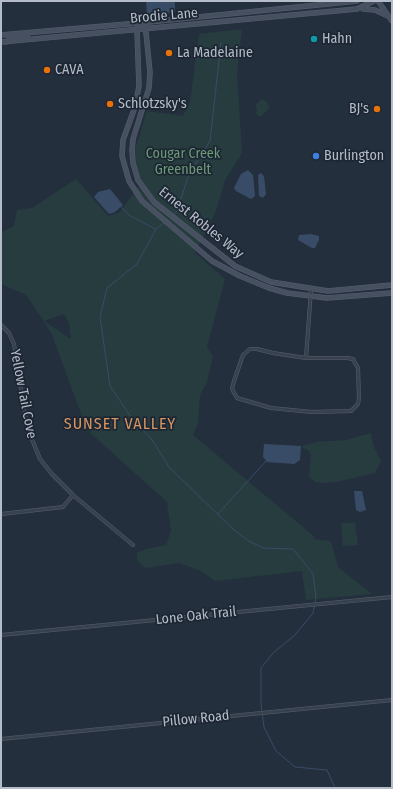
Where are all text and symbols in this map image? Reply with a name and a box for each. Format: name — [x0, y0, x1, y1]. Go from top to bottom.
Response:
street label: Brodie Lane — [129, 5, 199, 27]
place label: Hahn — [322, 31, 352, 47]
marker: Hahn — [309, 34, 319, 44]
place label: La Madelaine — [177, 45, 253, 61]
marker: La Madelaine — [164, 48, 174, 58]
place label: CAVA — [55, 62, 84, 78]
marker: CAVA — [42, 65, 52, 75]
place label: Schlotzsky's — [118, 96, 187, 112]
marker: Schlotzsky's — [105, 99, 115, 109]
place label: BJ's — [349, 101, 369, 117]
marker: BJ's — [372, 104, 382, 114]
park label: Cougar Creek Greenbelt — [146, 146, 220, 178]
place label: Burlington — [324, 148, 384, 164]
marker: Burlington — [311, 151, 321, 161]
street label: Ernest Robles Way — [155, 184, 247, 262]
street label: Yellow Tail Cove — [6, 348, 40, 440]
district label: SUNSET VALLEY — [64, 415, 176, 435]
street label: Lone Oak Trail — [155, 603, 237, 629]
street label: Pillow Road — [162, 707, 230, 731]

